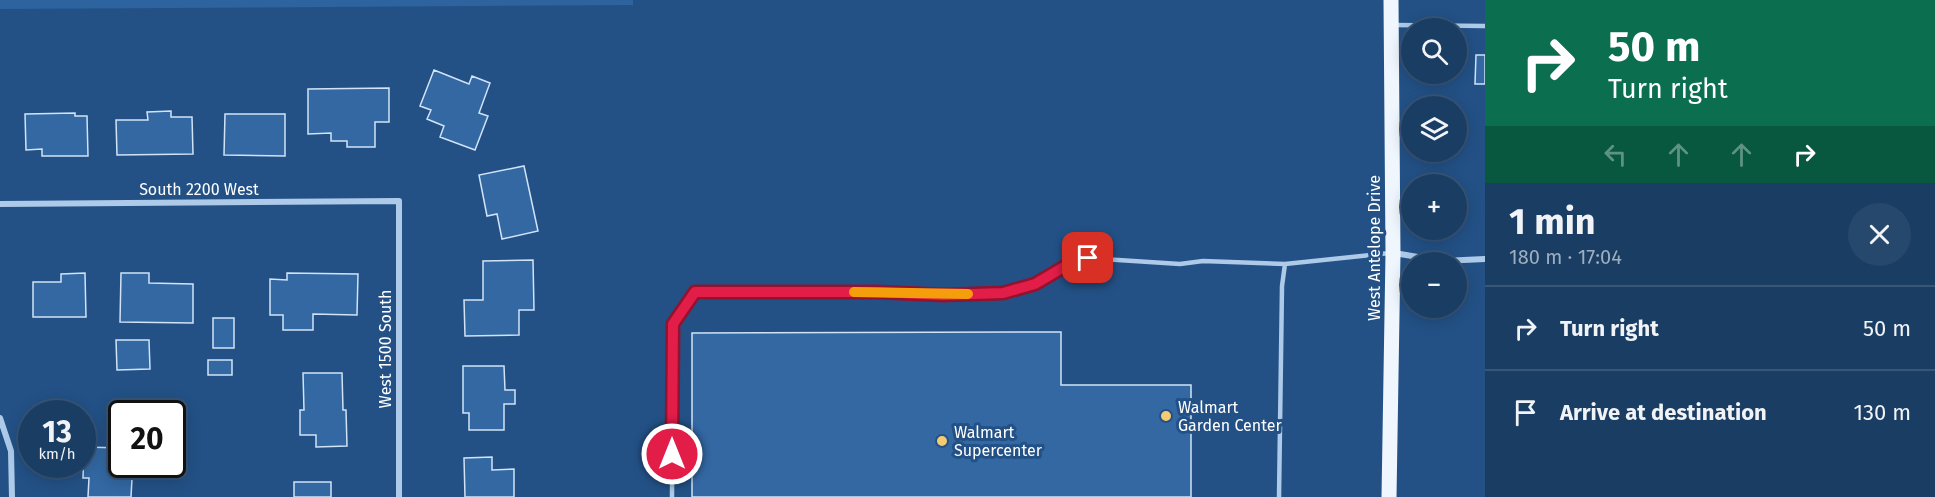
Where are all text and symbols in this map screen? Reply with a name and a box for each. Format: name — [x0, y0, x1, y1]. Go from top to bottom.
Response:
map controls — [1401, 18, 1467, 318]
button: search — [1401, 18, 1467, 84]
text: 50 m — [1608, 22, 1701, 72]
icon: right — [1509, 24, 1587, 102]
text: Turn right — [1608, 73, 1728, 105]
button: layers — [1401, 96, 1467, 162]
icon: left — [1599, 138, 1632, 171]
icon: ahead — [1662, 138, 1695, 171]
icon: ahead — [1725, 138, 1758, 171]
icon: right — [1788, 138, 1821, 171]
button: + — [1401, 174, 1467, 240]
street label: West Antelope Drive — [1365, 175, 1384, 321]
street label: South 2200 West — [139, 180, 259, 199]
text: 1 min — [1509, 200, 1596, 244]
button: close — [1848, 203, 1911, 266]
pin — [1062, 232, 1113, 283]
icon: arrive — [1071, 241, 1104, 274]
text: 180 m · 17:04 — [1509, 245, 1622, 269]
button: − — [1401, 252, 1467, 318]
street label: West 1500 South — [376, 290, 395, 408]
icon: right — [1509, 312, 1542, 345]
text: Turn right — [1560, 315, 1659, 342]
text: 50 m — [1863, 315, 1911, 342]
icon: arrive — [1509, 396, 1542, 429]
place label: Walmart Garden Center — [1178, 398, 1282, 435]
text: Arrive at destination — [1560, 399, 1767, 426]
text: 130 m — [1854, 399, 1911, 426]
speed limit sign: 20 — [108, 400, 186, 478]
marker: Walmart Garden Center — [1159, 409, 1173, 423]
text: 13 — [42, 414, 72, 450]
position arrow — [640, 422, 704, 486]
place label: Walmart Supercenter — [954, 423, 1043, 460]
marker: Walmart Supercenter — [935, 434, 949, 448]
text: km/h — [38, 445, 76, 463]

